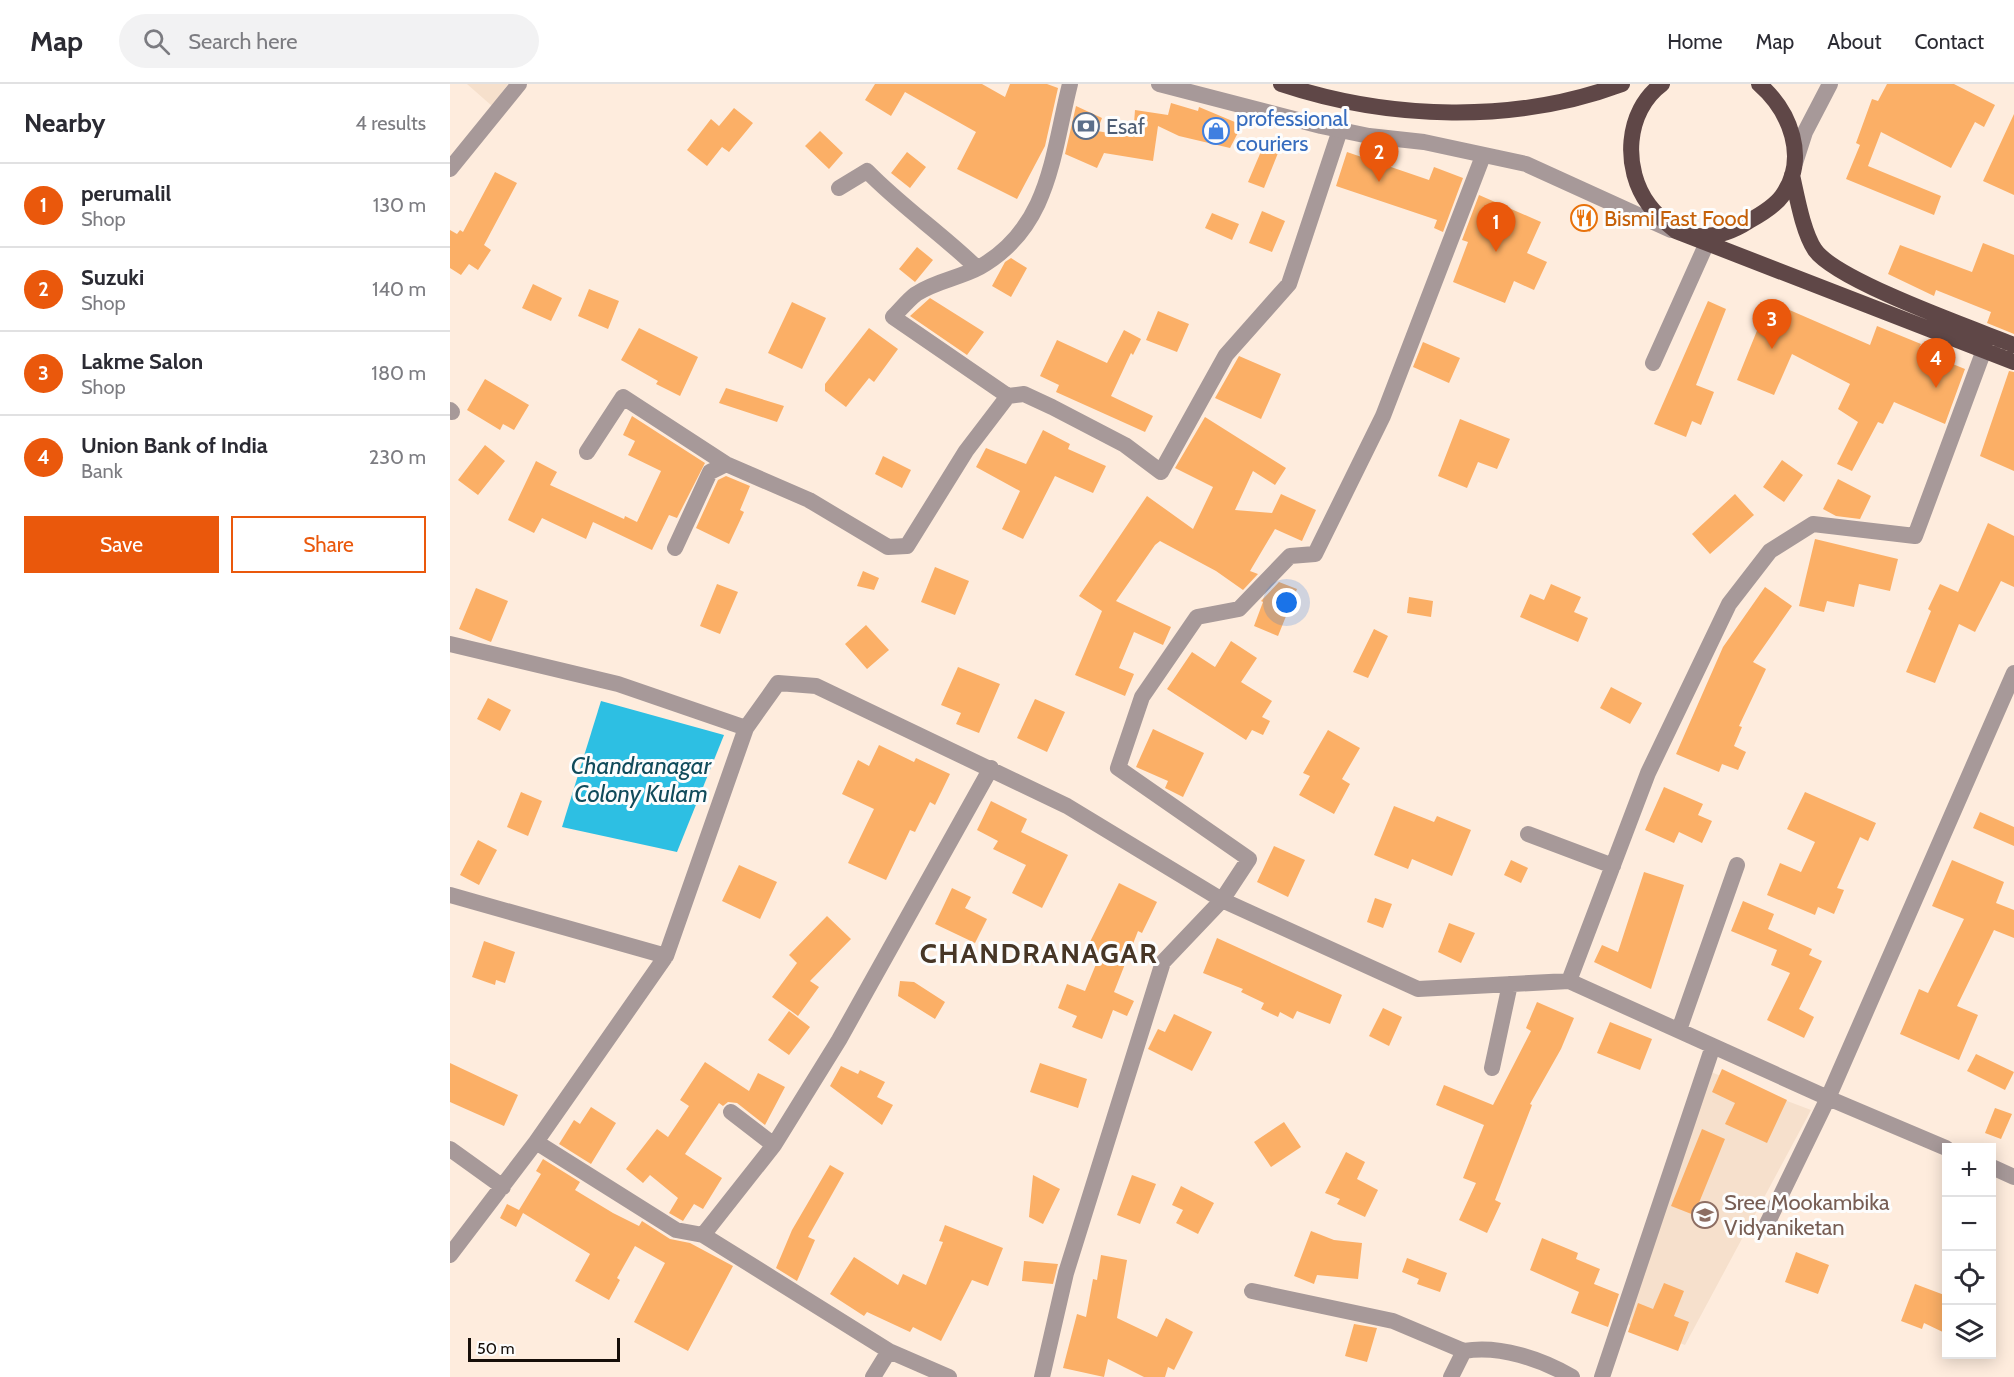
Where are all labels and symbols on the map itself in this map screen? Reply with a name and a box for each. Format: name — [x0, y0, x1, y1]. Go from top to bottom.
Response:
place label: professional couriers — [1236, 105, 1349, 157]
bank icon: Esaf — [1071, 111, 1101, 141]
place label: Esaf — [1106, 113, 1145, 140]
shop icon: professional couriers — [1201, 116, 1231, 146]
pin: 2 — [1360, 132, 1398, 182]
pin: 1 — [1476, 202, 1516, 252]
restaurant icon: Bismi Fast Food — [1569, 203, 1599, 233]
place label: Bismi Fast Food — [1604, 205, 1749, 232]
pin: 3 — [1752, 300, 1792, 349]
pin: 4 — [1916, 338, 1956, 388]
your location — [1272, 588, 1301, 617]
water label: Chandranagar Colony Kulam — [571, 751, 713, 808]
district label: CHANDRANAGAR — [920, 936, 1158, 970]
place label: Sree Mookambika Vidyaniketan — [1724, 1189, 1890, 1241]
school or university icon: Sree Mookambika Vidyaniketan — [1690, 1200, 1720, 1230]
scale bar — [468, 1335, 620, 1362]

